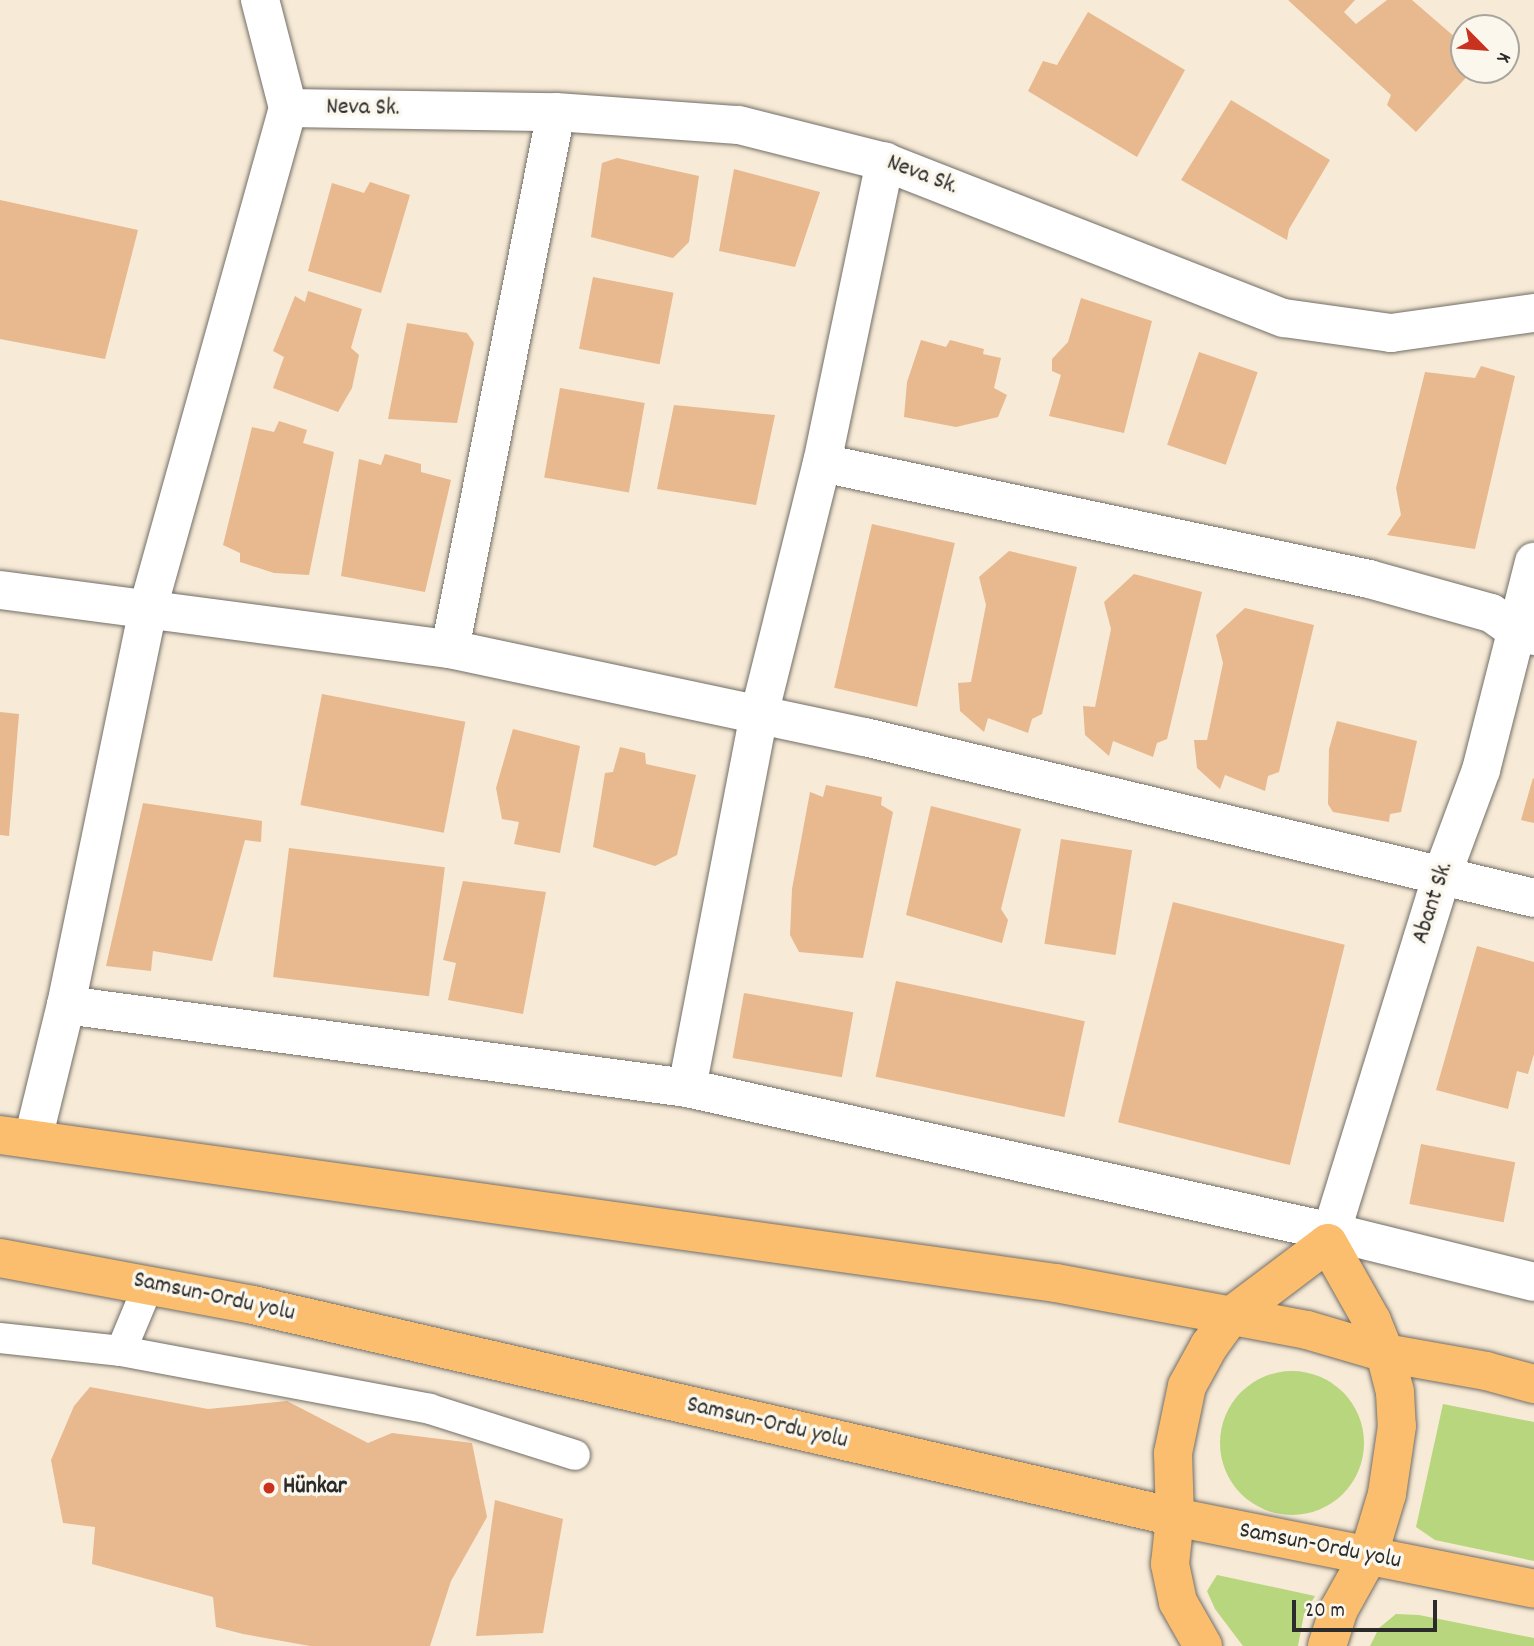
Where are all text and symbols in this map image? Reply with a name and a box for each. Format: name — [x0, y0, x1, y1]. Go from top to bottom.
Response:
north arrow — [1450, 14, 1520, 84]
text: K — [1489, 48, 1517, 67]
street label: Neva Sk. — [326, 94, 400, 124]
street label: Neva Sk. — [882, 149, 962, 203]
street label: Abant Sk. — [1407, 858, 1461, 948]
street label: Samsun-Ordu yolu — [131, 1267, 297, 1329]
street label: Samsun-Ordu yolu — [684, 1391, 850, 1457]
place label: Hünkar — [283, 1474, 347, 1502]
marker: Hünkar — [261, 1480, 277, 1496]
street label: Samsun-Ordu yolu — [1237, 1517, 1403, 1577]
scale bar — [1296, 1586, 1441, 1630]
text: 20 m — [1305, 1597, 1345, 1627]

